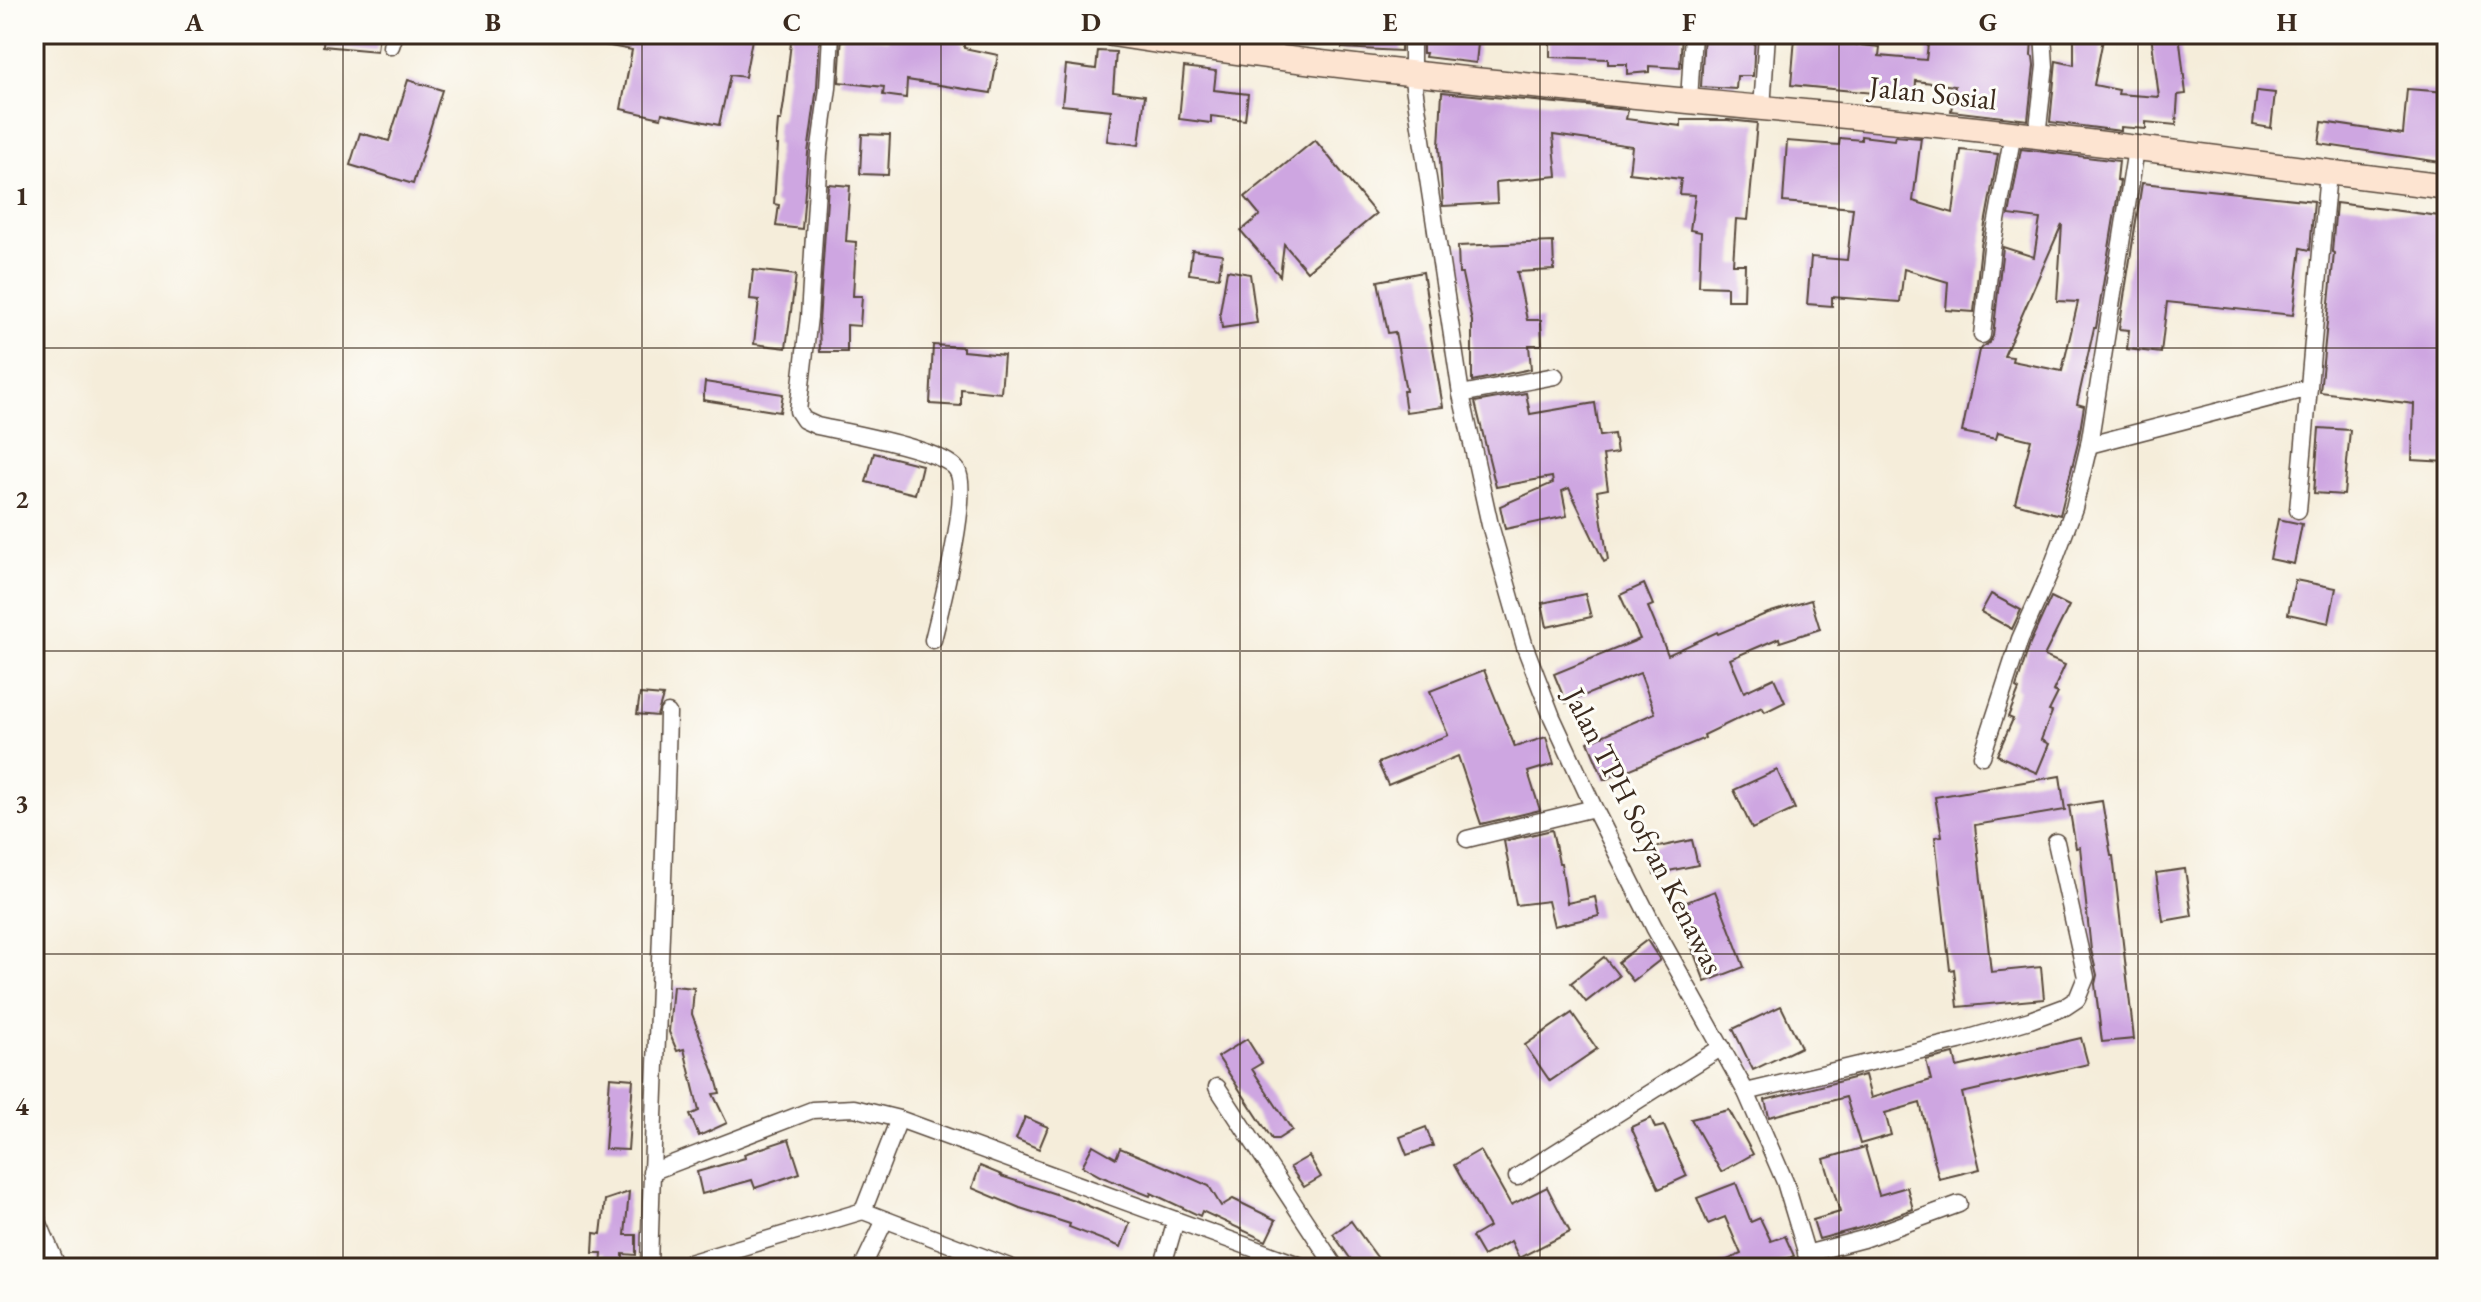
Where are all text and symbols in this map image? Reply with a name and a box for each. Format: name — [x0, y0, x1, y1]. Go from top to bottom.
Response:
text: A — [184, 5, 204, 39]
text: B — [485, 5, 501, 39]
text: C — [783, 5, 801, 39]
text: D — [1081, 5, 1101, 39]
text: E — [1383, 5, 1398, 39]
text: F — [1682, 5, 1696, 39]
text: G — [1979, 5, 1998, 39]
text: H — [2277, 5, 2298, 39]
street label: Jalan Sosial — [1864, 66, 1999, 119]
text: 1 — [15, 179, 29, 213]
text: 2 — [15, 482, 29, 516]
street label: Jalan TPH Sofyan Kenawas — [1554, 678, 1734, 980]
text: 3 — [15, 786, 29, 820]
text: 4 — [15, 1089, 29, 1123]

